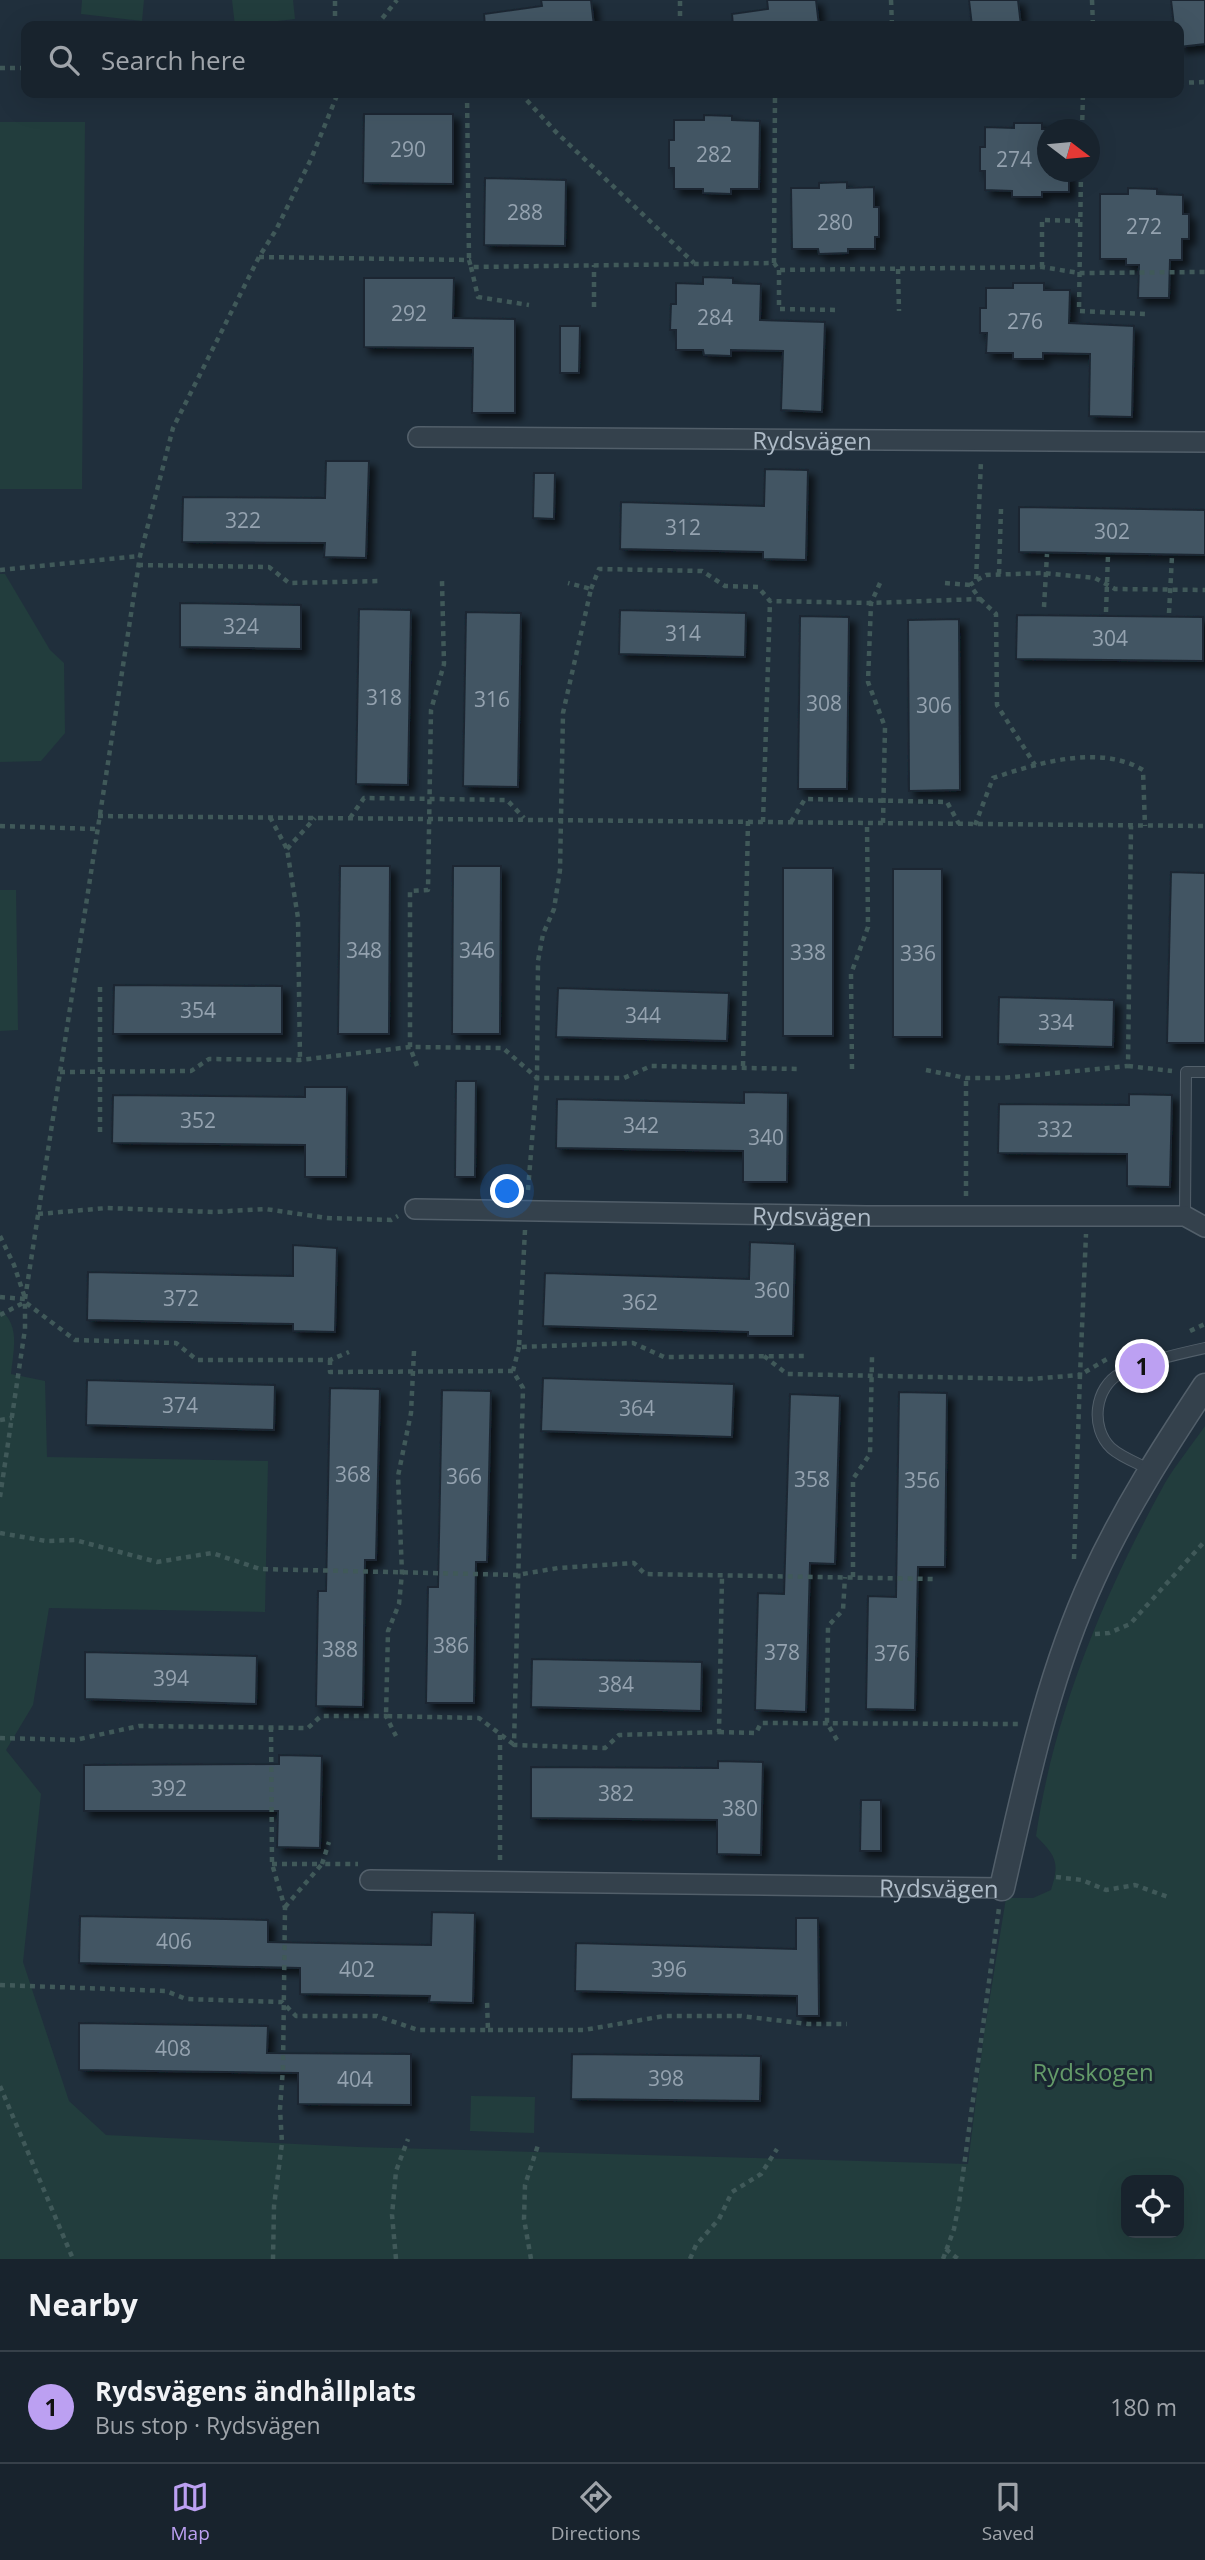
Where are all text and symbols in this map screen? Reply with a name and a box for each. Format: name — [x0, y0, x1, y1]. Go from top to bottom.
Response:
search box — [21, 21, 1184, 98]
icon: search — [45, 41, 83, 79]
text: Search here — [101, 42, 246, 78]
north arrow — [1037, 119, 1100, 182]
house number: 290 — [390, 135, 426, 163]
house number: 282 — [696, 140, 732, 168]
house number: 274 — [996, 145, 1032, 173]
house number: 288 — [507, 198, 543, 226]
house number: 280 — [817, 208, 853, 236]
house number: 272 — [1126, 212, 1162, 240]
house number: 292 — [391, 299, 427, 327]
house number: 284 — [697, 303, 733, 331]
house number: 276 — [1007, 307, 1043, 335]
street label: Rydsvägen — [752, 423, 872, 456]
house number: 322 — [225, 506, 261, 534]
house number: 312 — [665, 513, 701, 541]
house number: 302 — [1094, 517, 1130, 545]
house number: 324 — [223, 612, 259, 640]
house number: 314 — [665, 619, 701, 647]
house number: 304 — [1092, 624, 1128, 652]
house number: 318 — [366, 683, 402, 711]
house number: 316 — [474, 685, 510, 713]
house number: 308 — [806, 689, 842, 717]
house number: 306 — [916, 691, 952, 719]
house number: 348 — [346, 936, 382, 964]
house number: 346 — [459, 936, 495, 964]
house number: 338 — [790, 938, 826, 966]
house number: 336 — [900, 939, 936, 967]
house number: 354 — [180, 996, 216, 1024]
house number: 344 — [625, 1001, 661, 1029]
house number: 334 — [1038, 1008, 1074, 1036]
house number: 352 — [180, 1106, 216, 1134]
house number: 342 — [623, 1111, 659, 1139]
house number: 332 — [1037, 1115, 1073, 1143]
house number: 340 — [748, 1123, 784, 1151]
your location — [490, 1174, 524, 1208]
street label: Rydsvägen — [752, 1198, 872, 1233]
house number: 360 — [754, 1276, 790, 1304]
house number: 372 — [163, 1284, 199, 1312]
house number: 362 — [622, 1288, 658, 1316]
pin: 1 — [1119, 1340, 1165, 1392]
house number: 374 — [162, 1391, 198, 1419]
house number: 364 — [619, 1394, 655, 1422]
house number: 368 — [335, 1460, 371, 1488]
house number: 366 — [446, 1462, 482, 1490]
house number: 358 — [794, 1465, 830, 1493]
house number: 356 — [904, 1466, 940, 1494]
house number: 386 — [433, 1631, 469, 1659]
house number: 388 — [322, 1635, 358, 1663]
house number: 378 — [764, 1638, 800, 1666]
house number: 376 — [874, 1639, 910, 1667]
house number: 394 — [153, 1664, 189, 1692]
house number: 384 — [598, 1670, 634, 1698]
house number: 392 — [151, 1774, 187, 1802]
house number: 382 — [598, 1779, 634, 1807]
house number: 380 — [722, 1794, 758, 1822]
street label: Rydsvägen — [879, 1870, 999, 1904]
house number: 406 — [156, 1927, 192, 1955]
house number: 402 — [339, 1955, 375, 1983]
house number: 396 — [651, 1955, 687, 1983]
house number: 408 — [155, 2034, 191, 2062]
park label: Rydskogen — [1032, 2055, 1154, 2088]
house number: 398 — [648, 2064, 684, 2092]
house number: 404 — [337, 2065, 373, 2093]
map controls — [1121, 2175, 1184, 2238]
button: locate — [1121, 2175, 1184, 2238]
text: Nearby — [28, 2284, 138, 2325]
text: Rydsvägens ändhållplats — [95, 2373, 416, 2409]
text: 1 — [44, 2391, 58, 2423]
text: 180 m — [1110, 2391, 1177, 2423]
text: Bus stop · Rydsvägen — [95, 2409, 321, 2441]
tab: Map — [171, 2478, 210, 2546]
tab: Directions — [551, 2478, 641, 2546]
tab: Saved — [982, 2478, 1034, 2546]

